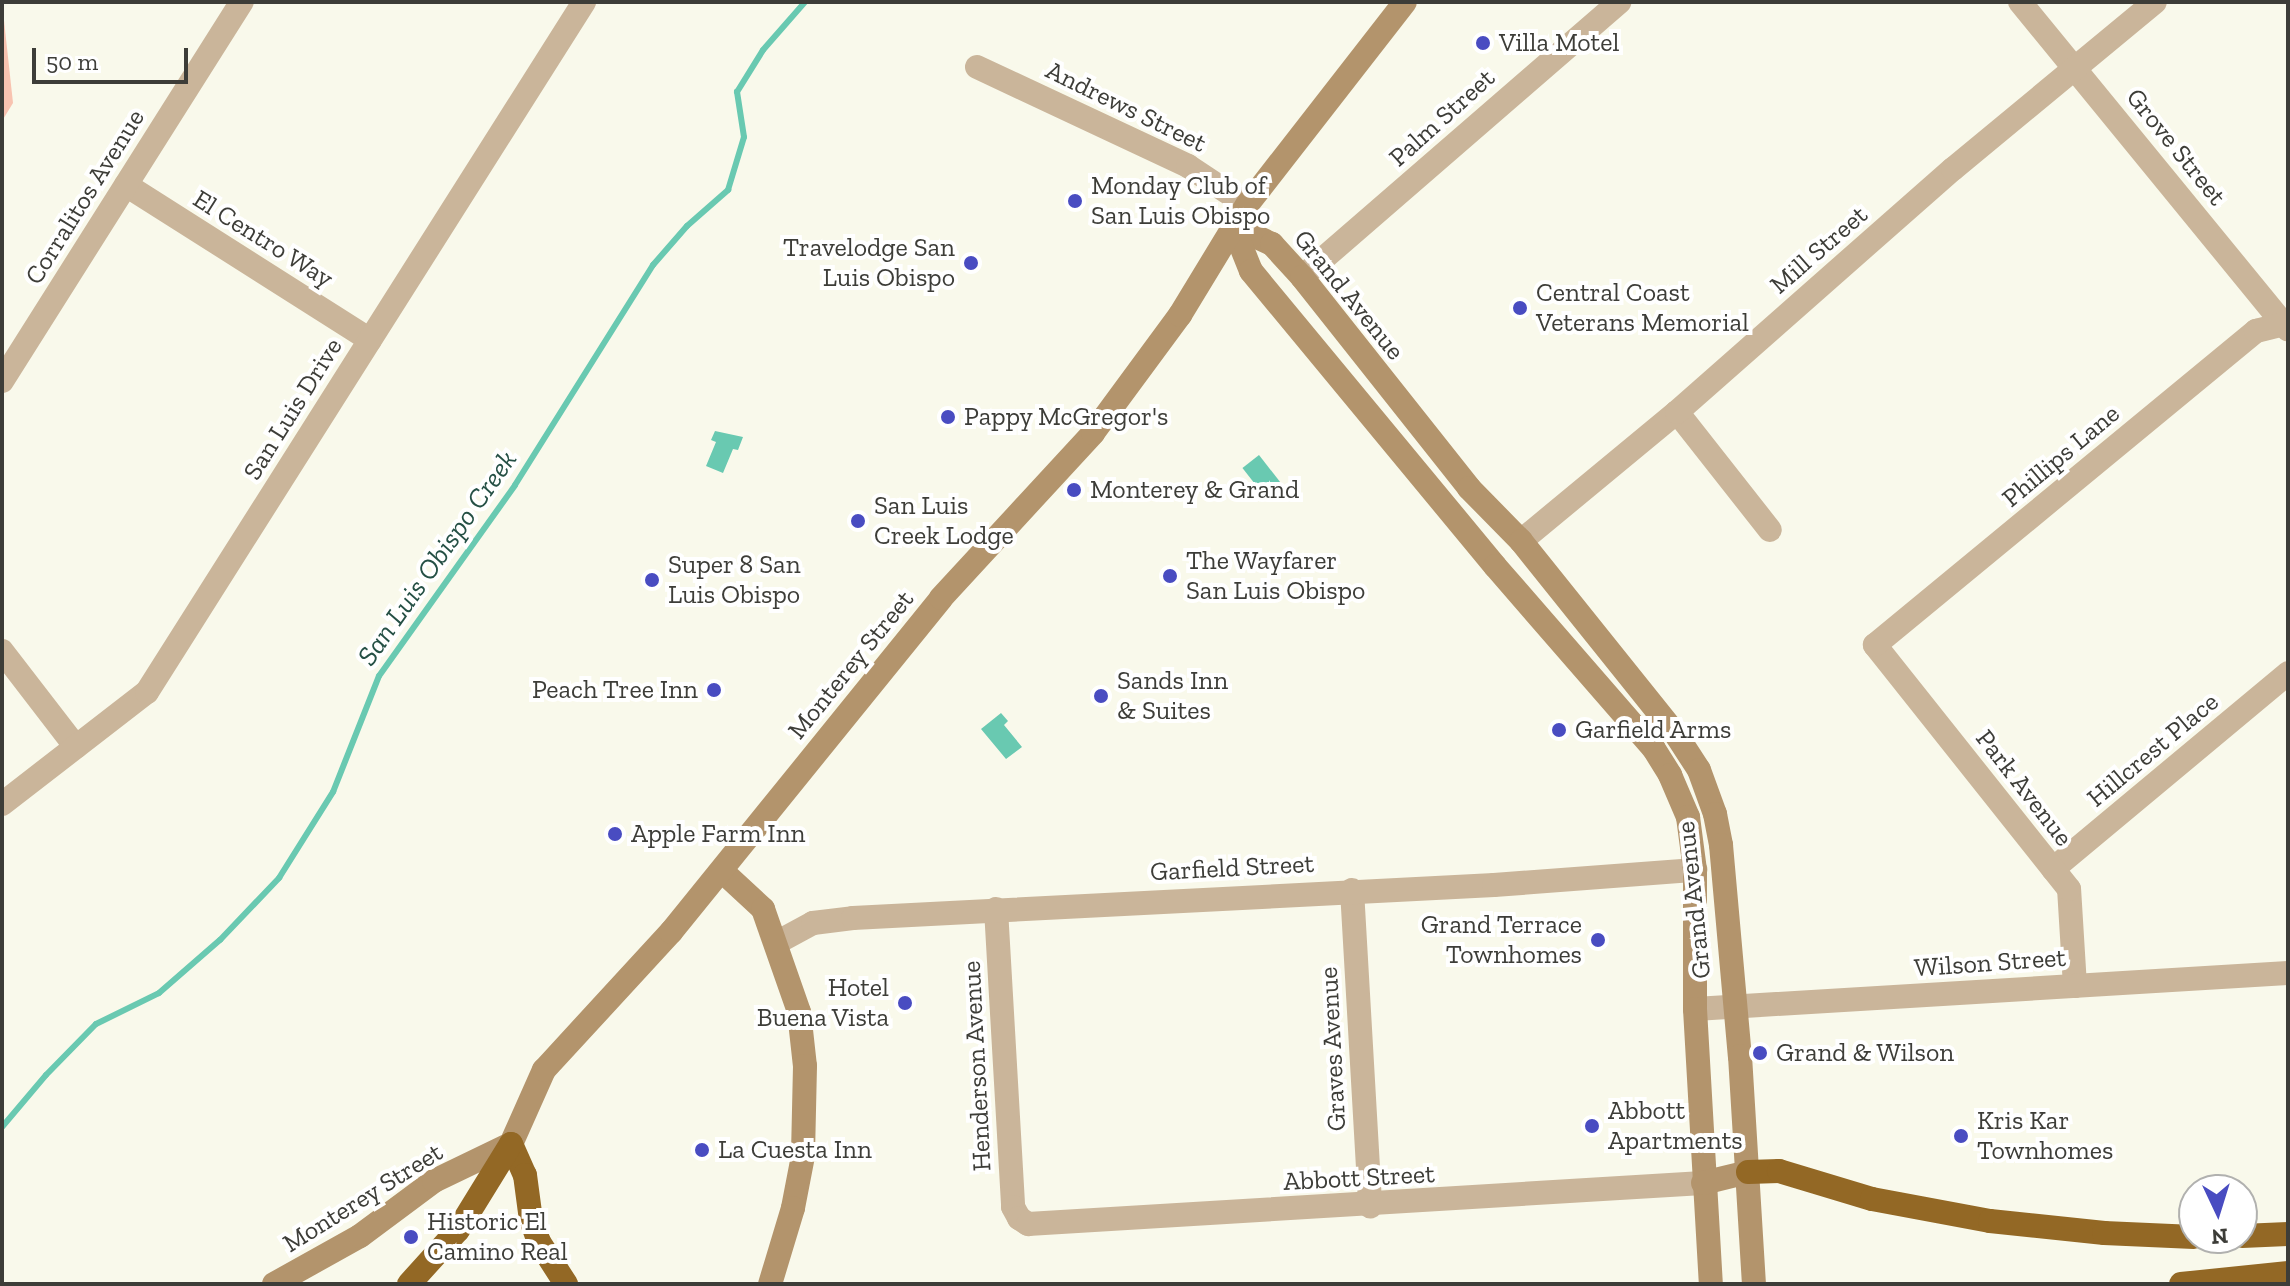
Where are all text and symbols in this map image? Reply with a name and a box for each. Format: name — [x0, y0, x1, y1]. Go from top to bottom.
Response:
place label: Villa Motel — [1499, 27, 1619, 59]
scale bar — [36, 32, 192, 82]
marker: Villa Motel — [1474, 34, 1492, 52]
text: 50 m — [46, 47, 98, 76]
street label: Andrews Street — [1041, 55, 1211, 159]
street label: Palm Street — [1383, 63, 1501, 173]
street label: Grove Street — [2119, 82, 2233, 212]
street label: Corralitos Avenue — [18, 103, 152, 291]
place label: Monday Club of San Luis Obispo — [1091, 170, 1270, 232]
street label: El Centro Way — [187, 183, 339, 295]
marker: Monday Club of San Luis Obispo — [1066, 192, 1084, 210]
street label: Mill Street — [1764, 199, 1874, 301]
street label: Grand Avenue — [1287, 223, 1411, 367]
place label: Travelodge San Luis Obispo — [783, 232, 955, 294]
marker: Travelodge San Luis Obispo — [962, 254, 980, 272]
place label: Central Coast Veterans Memorial — [1536, 277, 1749, 338]
marker: Central Coast Veterans Memorial — [1511, 299, 1529, 317]
street label: San Luis Drive — [237, 332, 349, 486]
street label: Phillips Lane — [1996, 398, 2126, 514]
place label: Pappy McGregor's — [964, 401, 1169, 433]
marker: Pappy McGregor's — [939, 408, 957, 426]
water label: San Luis Obispo Creek — [350, 444, 524, 672]
place label: Monterey & Grand — [1090, 474, 1300, 506]
marker: Monterey & Grand — [1065, 481, 1083, 499]
place label: San Luis Creek Lodge — [874, 490, 1014, 552]
marker: San Luis Creek Lodge — [849, 512, 867, 530]
place label: The Wayfarer San Luis Obispo — [1186, 545, 1365, 606]
place label: Super 8 San Luis Obispo — [668, 549, 801, 610]
marker: The Wayfarer San Luis Obispo — [1161, 567, 1179, 585]
marker: Super 8 San Luis Obispo — [643, 571, 661, 589]
street label: Monterey Street — [781, 584, 921, 746]
place label: Sands Inn & Suites — [1117, 665, 1228, 726]
place label: Peach Tree Inn — [531, 674, 698, 706]
marker: Peach Tree Inn — [705, 681, 723, 699]
street label: Hillcrest Place — [2081, 686, 2225, 814]
marker: Sands Inn & Suites — [1092, 687, 1110, 705]
place label: Garfield Arms — [1575, 714, 1732, 746]
marker: Garfield Arms — [1550, 721, 1568, 739]
street label: Park Avenue — [1969, 723, 2079, 853]
place label: Apple Farm Inn — [631, 818, 806, 850]
street label: Grand Avenue — [1670, 819, 1718, 981]
marker: Apple Farm Inn — [606, 825, 624, 843]
street label: Garfield Street — [1149, 848, 1315, 888]
place label: Grand Terrace Townhomes — [1420, 909, 1582, 970]
marker: Grand Terrace Townhomes — [1589, 931, 1607, 949]
street label: Wilson Street — [1913, 942, 2067, 984]
street label: Henderson Avenue — [956, 960, 998, 1172]
street label: Graves Avenue — [1313, 966, 1353, 1132]
place label: Hotel Buena Vista — [756, 972, 889, 1034]
marker: Hotel Buena Vista — [896, 994, 914, 1012]
place label: Grand & Wilson — [1776, 1037, 1955, 1069]
marker: Grand & Wilson — [1751, 1044, 1769, 1062]
place label: Abbott Apartments — [1608, 1095, 1743, 1156]
place label: Kris Kar Townhomes — [1977, 1105, 2113, 1166]
marker: Abbott Apartments — [1583, 1117, 1601, 1135]
marker: Kris Kar Townhomes — [1952, 1127, 1970, 1145]
place label: La Cuesta Inn — [718, 1134, 872, 1166]
street label: Monterey Street — [277, 1136, 449, 1260]
marker: La Cuesta Inn — [693, 1141, 711, 1159]
street label: Abbott Street — [1282, 1158, 1436, 1198]
north arrow — [2178, 1174, 2258, 1254]
place label: Historic El Camino Real — [427, 1206, 568, 1268]
text: N — [2210, 1222, 2229, 1250]
marker: Historic El Camino Real — [402, 1228, 420, 1246]

